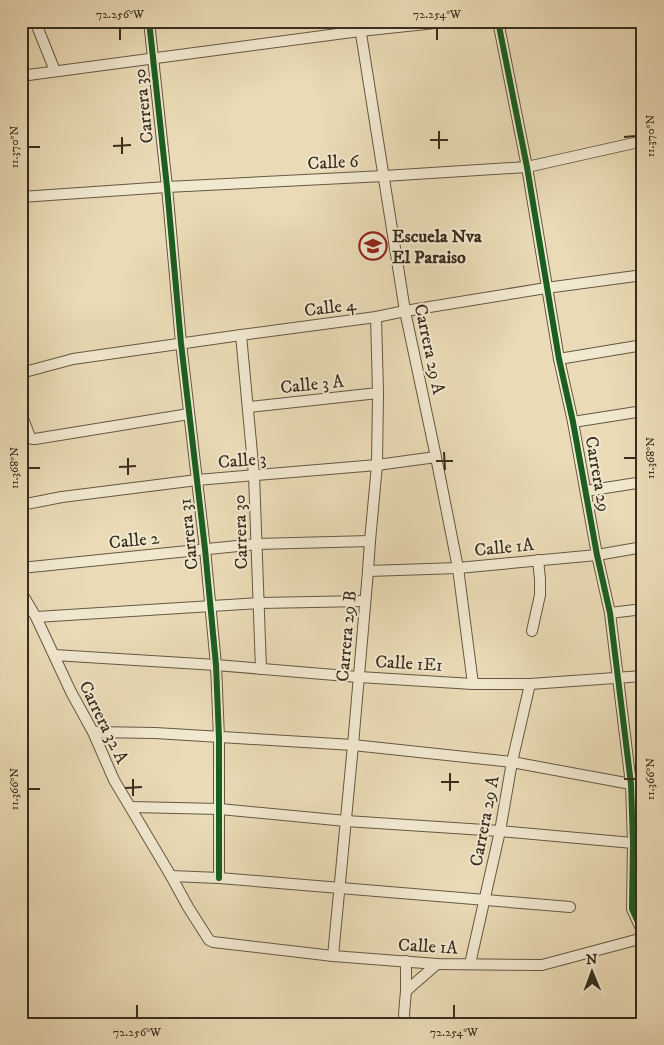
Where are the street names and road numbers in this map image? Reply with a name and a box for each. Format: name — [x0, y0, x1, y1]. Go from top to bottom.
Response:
street label: Carrera 30 — [129, 67, 159, 144]
street label: Calle 6 — [307, 151, 360, 175]
street label: Calle 4 — [303, 294, 358, 322]
street label: Carrera 29 A — [409, 302, 449, 397]
street label: Calle 3 A — [279, 371, 345, 399]
street label: Carrera 29 — [580, 435, 614, 514]
street label: Calle 3 — [217, 448, 267, 474]
street label: Carrera 30 — [229, 494, 253, 570]
street label: Carrera 31 — [174, 497, 204, 571]
street label: Calle 2 — [108, 527, 161, 555]
street label: Calle 1A — [473, 534, 535, 562]
street label: Carrera 29 B — [332, 589, 362, 683]
street label: Calle 1E1 — [375, 651, 443, 677]
street label: Carrera 32 A — [74, 677, 133, 768]
street label: Carrera 29 A — [465, 774, 505, 868]
street label: Calle 1A — [398, 934, 459, 960]

